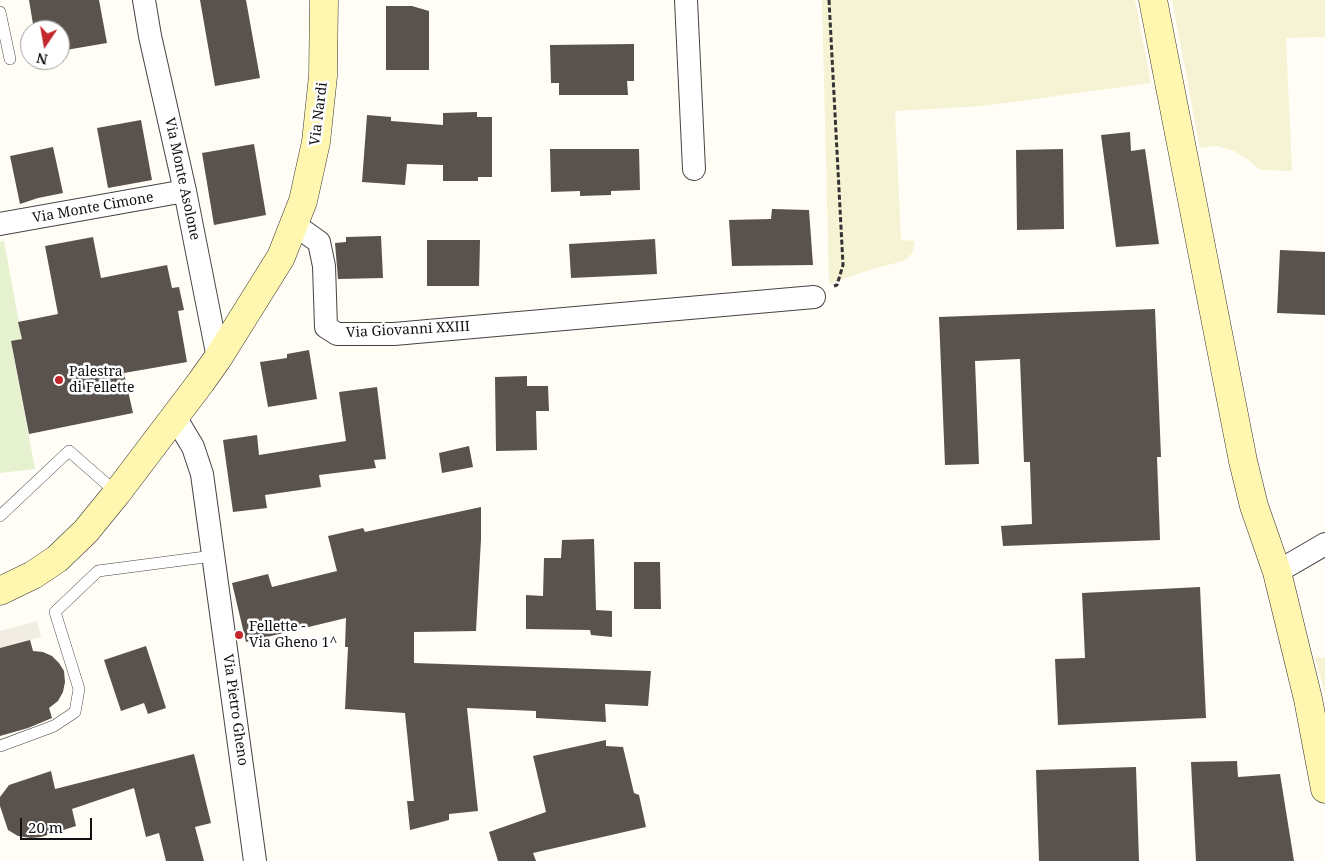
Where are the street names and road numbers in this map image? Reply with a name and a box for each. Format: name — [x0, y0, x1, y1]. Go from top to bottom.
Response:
street label: Via Nardi — [307, 81, 331, 147]
street label: Via Monte Asolone — [161, 116, 203, 242]
street label: Via Monte Cimone — [31, 189, 155, 227]
street label: Via Giovanni XXIII — [346, 318, 470, 342]
street label: Via Pietro Gheno — [219, 653, 251, 767]

